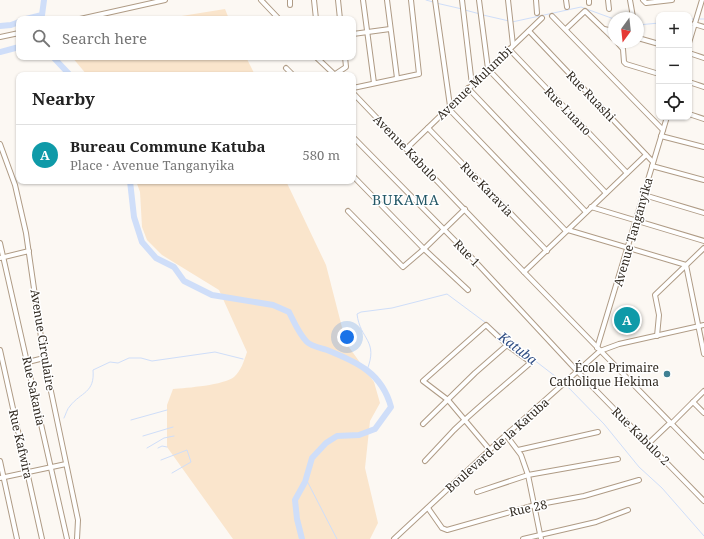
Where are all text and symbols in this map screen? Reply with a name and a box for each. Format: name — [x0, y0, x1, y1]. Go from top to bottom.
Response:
north arrow — [608, 12, 644, 48]
map controls — [656, 12, 692, 120]
button: + — [656, 12, 692, 48]
search box — [16, 16, 356, 60]
icon: search — [30, 27, 52, 49]
text: Search here — [62, 28, 147, 48]
street label: Avenue Mulumbi — [433, 42, 516, 123]
button: − — [656, 48, 692, 84]
street label: Rue Ruashi — [563, 67, 620, 125]
street label: Rue Luano — [541, 83, 596, 139]
button: locate — [656, 84, 692, 120]
text: Nearby — [32, 87, 95, 110]
street label: Avenue Kabulo — [370, 111, 442, 185]
text: Bureau Commune Katuba — [70, 136, 266, 156]
text: A — [40, 146, 50, 164]
text: 580 m — [303, 146, 340, 164]
text: Place · Avenue Tanganyika — [70, 156, 235, 174]
street label: Rue Karavia — [457, 158, 518, 220]
street label: Avenue Tanganyika — [609, 175, 657, 288]
district label: BUKAMA — [372, 190, 440, 209]
street label: Rue 1 — [450, 236, 484, 270]
street label: Avenue Circulaire — [27, 288, 59, 392]
pin: A — [614, 305, 640, 335]
your location — [337, 327, 357, 347]
water label: Katuba — [494, 327, 541, 369]
street label: Rue Sakania — [18, 355, 50, 427]
place label: École Primaire Catholique Hekima — [549, 359, 659, 390]
marker: École Primaire Catholique Hekima — [662, 369, 672, 379]
street label: Boulevard de la Katuba — [442, 394, 553, 496]
street label: Rue Kabulo 2 — [608, 403, 674, 469]
street label: Rue Kafwira — [5, 408, 37, 481]
street label: Rue 28 — [507, 496, 549, 520]

